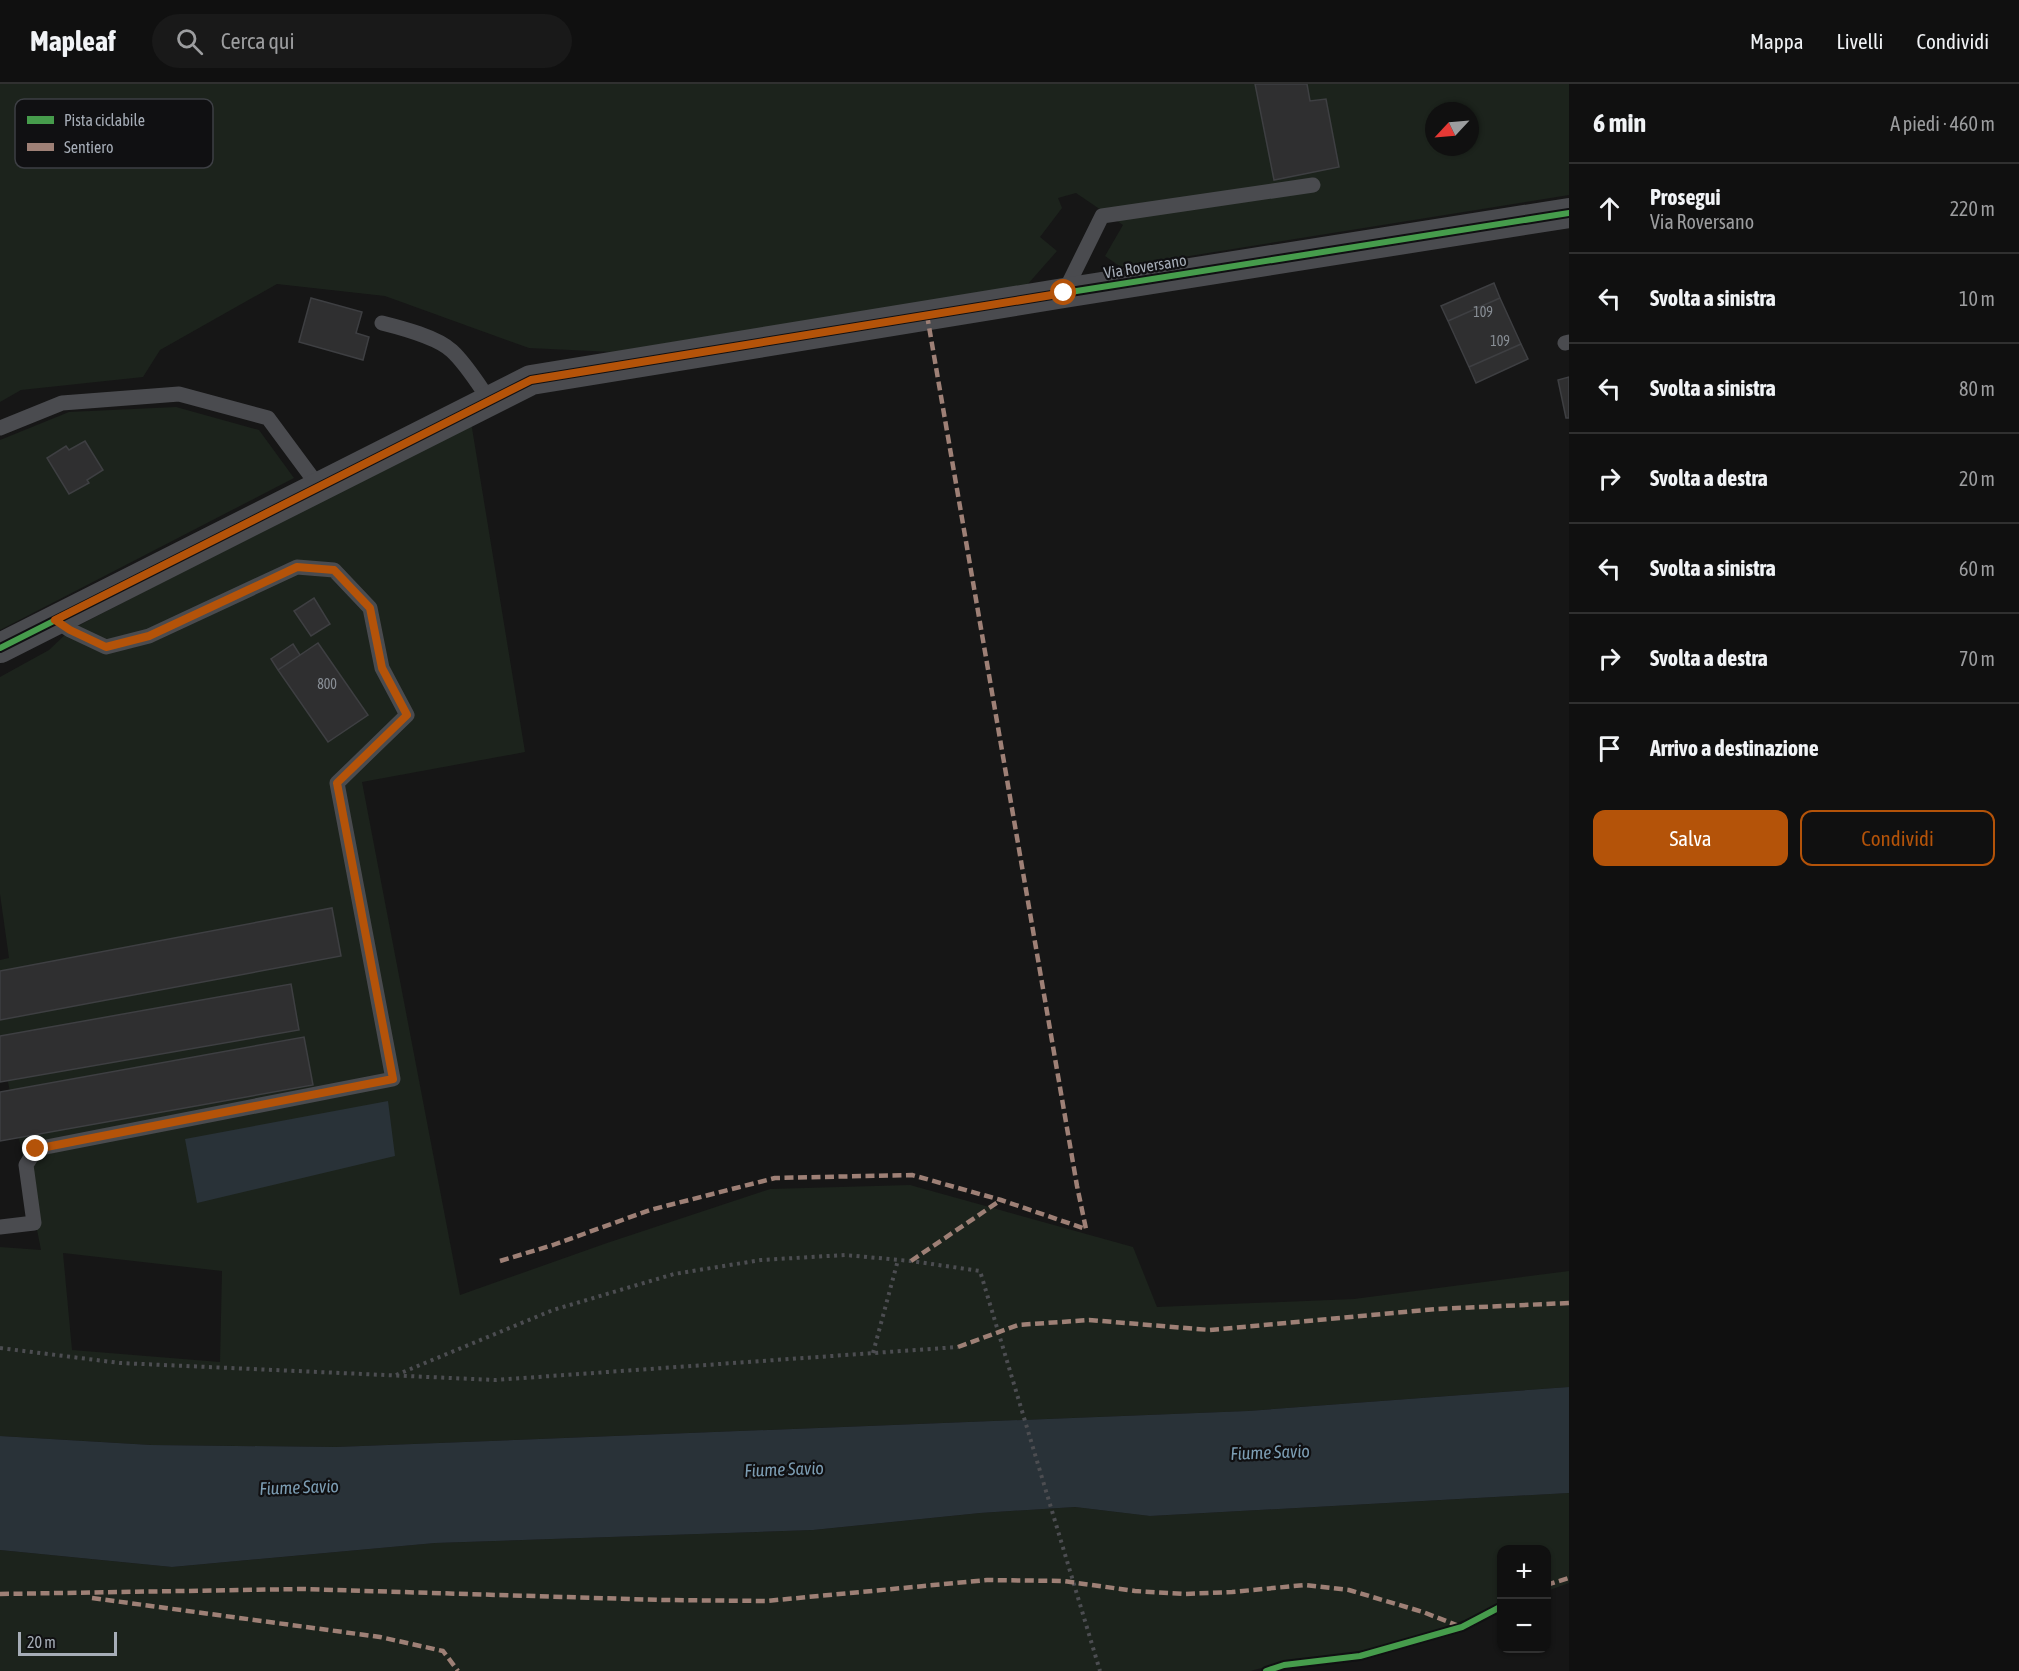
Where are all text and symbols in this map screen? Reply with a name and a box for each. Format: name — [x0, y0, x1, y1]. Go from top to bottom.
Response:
search box — [152, 14, 572, 68]
text: Mapleaf — [30, 25, 116, 57]
icon: search — [173, 25, 206, 58]
text: Cerca qui — [221, 28, 295, 54]
text: Mappa — [1750, 29, 1804, 53]
text: Livelli — [1837, 29, 1883, 53]
text: Condividi — [1916, 29, 1989, 53]
legend — [15, 99, 213, 168]
north arrow — [1425, 102, 1479, 156]
text: 6 min — [1593, 108, 1646, 138]
text: Pista ciclabile — [64, 111, 145, 129]
text: A piedi · 460 m — [1890, 112, 1995, 135]
text: Sentiero — [64, 138, 114, 156]
text: Prosegui — [1650, 184, 1721, 210]
icon: ahead — [1593, 192, 1626, 225]
text: 220 m — [1950, 197, 1995, 220]
text: Via Roversano — [1650, 210, 1754, 233]
street label: Via Roversano — [1102, 251, 1188, 281]
route start — [1050, 279, 1076, 305]
icon: left — [1593, 282, 1626, 315]
text: Svolta a sinistra — [1650, 285, 1776, 311]
text: 10 m — [1959, 287, 1995, 310]
house number: 109 — [1473, 304, 1493, 320]
house number: 109 — [1490, 333, 1510, 349]
icon: left — [1593, 372, 1626, 405]
text: Svolta a sinistra — [1650, 375, 1776, 401]
text: 80 m — [1959, 377, 1995, 400]
icon: right — [1593, 462, 1626, 495]
text: Svolta a destra — [1650, 465, 1768, 491]
text: 20 m — [1959, 467, 1995, 490]
icon: left — [1593, 552, 1626, 585]
text: Svolta a sinistra — [1650, 555, 1776, 581]
text: 60 m — [1959, 557, 1995, 580]
icon: right — [1593, 642, 1626, 675]
text: Svolta a destra — [1650, 645, 1768, 671]
text: 70 m — [1959, 647, 1995, 670]
house number: 800 — [317, 676, 337, 692]
icon: arrive — [1593, 732, 1626, 765]
text: Arrivo a destinazione — [1650, 735, 1819, 761]
button: Salva — [1593, 810, 1788, 866]
button: Condividi — [1800, 810, 1995, 866]
route end — [22, 1135, 48, 1161]
water label: Fiume Savio — [1230, 1440, 1310, 1464]
water label: Fiume Savio — [744, 1457, 824, 1481]
water label: Fiume Savio — [259, 1475, 339, 1499]
map controls — [1497, 1545, 1551, 1653]
button: + — [1497, 1545, 1551, 1599]
button: − — [1497, 1599, 1551, 1653]
scale bar — [18, 1629, 117, 1656]
text: 20 m — [27, 1633, 56, 1651]

